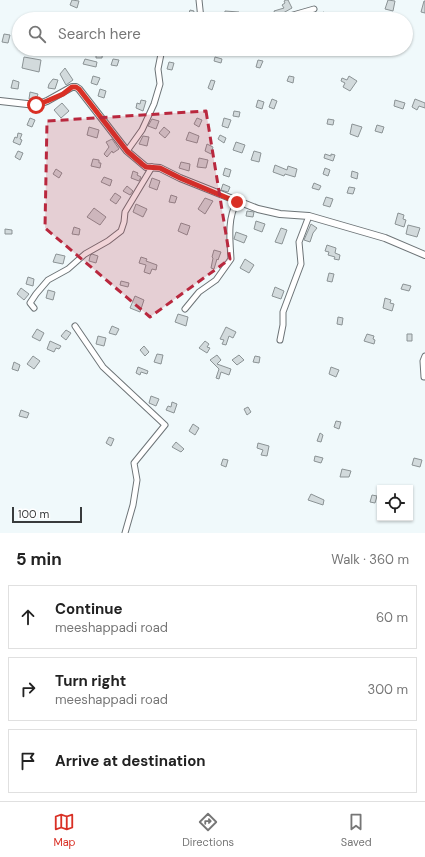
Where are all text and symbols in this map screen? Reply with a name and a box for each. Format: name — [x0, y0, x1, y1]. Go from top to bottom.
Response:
search box — [12, 12, 413, 56]
icon: search — [26, 23, 48, 45]
text: Search here — [58, 24, 141, 44]
route start — [27, 96, 45, 114]
route end — [228, 193, 246, 211]
map controls — [377, 485, 413, 521]
button: locate — [377, 485, 413, 521]
scale bar — [12, 505, 82, 524]
text: 100 m — [18, 507, 49, 521]
text: 5 min — [16, 548, 62, 570]
text: Walk · 360 m — [331, 551, 409, 568]
text: Continue — [55, 599, 123, 619]
icon: ahead — [17, 606, 39, 628]
text: 60 m — [376, 609, 408, 626]
text: meeshappadi road — [55, 619, 168, 636]
text: Turn right — [55, 671, 126, 691]
icon: right — [17, 678, 39, 700]
text: 300 m — [367, 681, 408, 698]
text: meeshappadi road — [55, 691, 168, 708]
icon: arrive — [17, 750, 39, 772]
text: Arrive at destination — [55, 751, 206, 771]
tab: Map — [53, 811, 76, 849]
tab: Directions — [182, 811, 234, 849]
tab: Saved — [341, 811, 372, 849]

